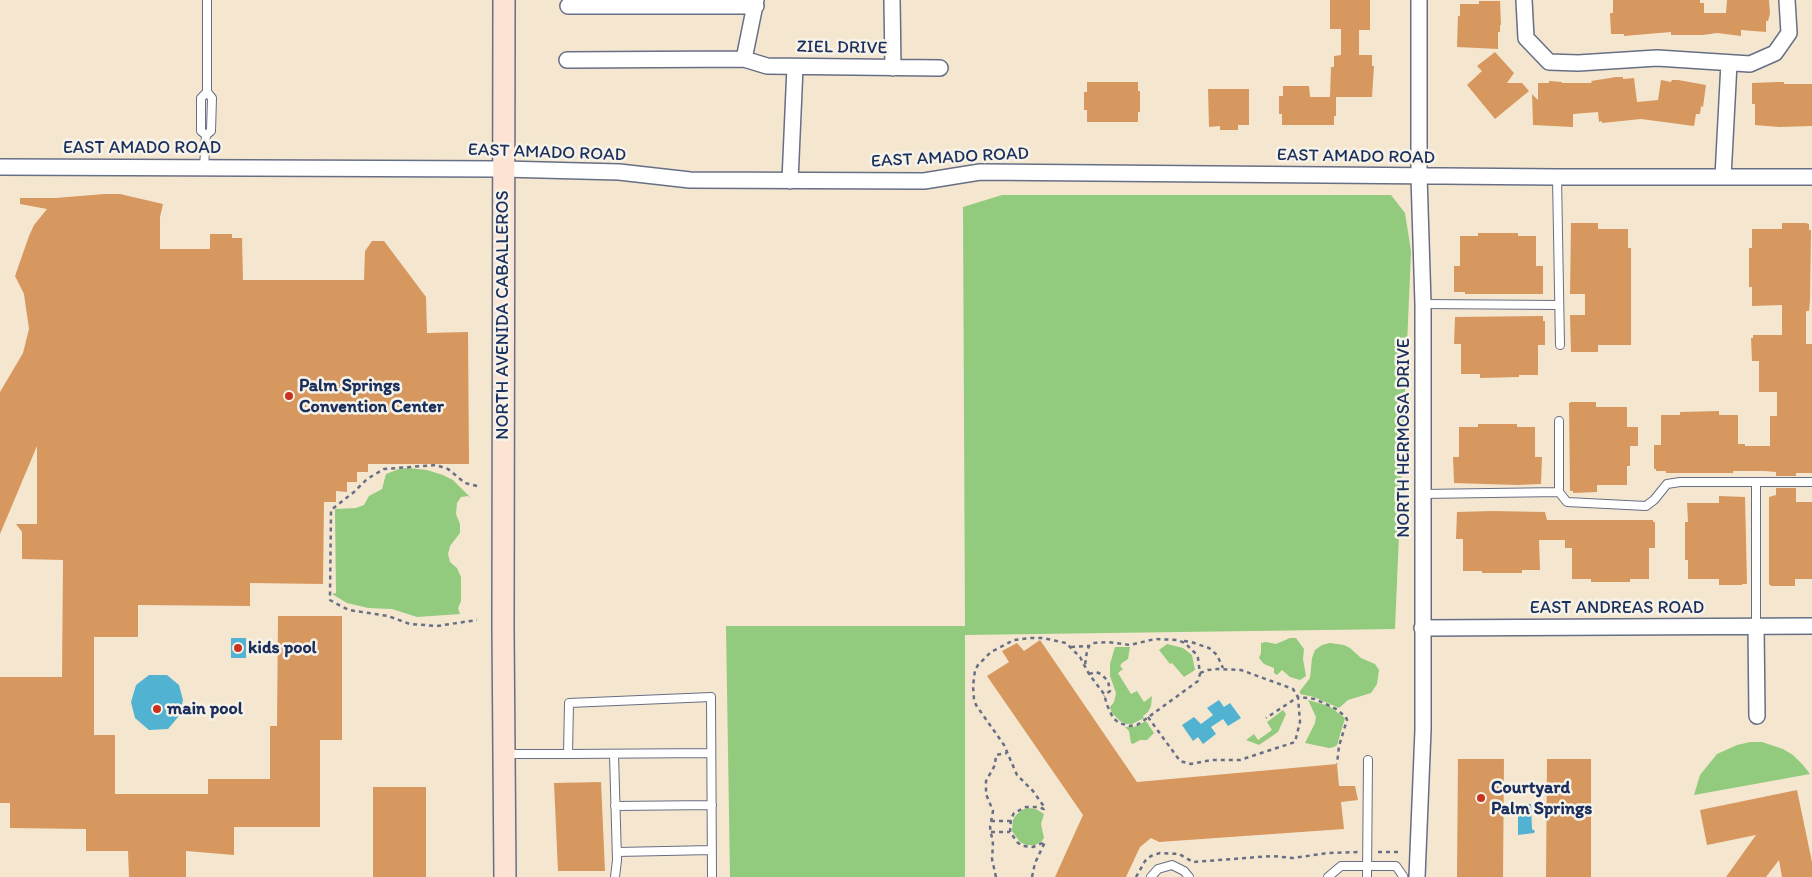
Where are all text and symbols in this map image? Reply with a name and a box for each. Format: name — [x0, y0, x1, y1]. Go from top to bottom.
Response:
street label: ZIEL DRIVE — [796, 36, 888, 60]
street label: EAST AMADO ROAD — [63, 137, 221, 159]
street label: EAST AMADO ROAD — [468, 139, 626, 167]
street label: EAST AMADO ROAD — [870, 143, 1030, 173]
street label: EAST AMADO ROAD — [1277, 145, 1435, 169]
street label: NORTH AVENIDA CABALLEROS — [492, 190, 514, 440]
street label: NORTH HERMOSA DRIVE — [1393, 338, 1415, 538]
place label: Palm Springs Convention Center — [299, 375, 444, 418]
marker: Palm Springs Convention Center — [283, 390, 295, 402]
street label: EAST ANDREAS ROAD — [1530, 597, 1704, 619]
place label: kids pool — [248, 637, 317, 659]
marker: kids pool — [232, 642, 244, 654]
place label: main pool — [167, 698, 243, 720]
marker: main pool — [151, 703, 163, 715]
place label: Courtyard Palm Springs — [1491, 777, 1592, 820]
marker: Courtyard Palm Springs — [1475, 792, 1487, 804]

